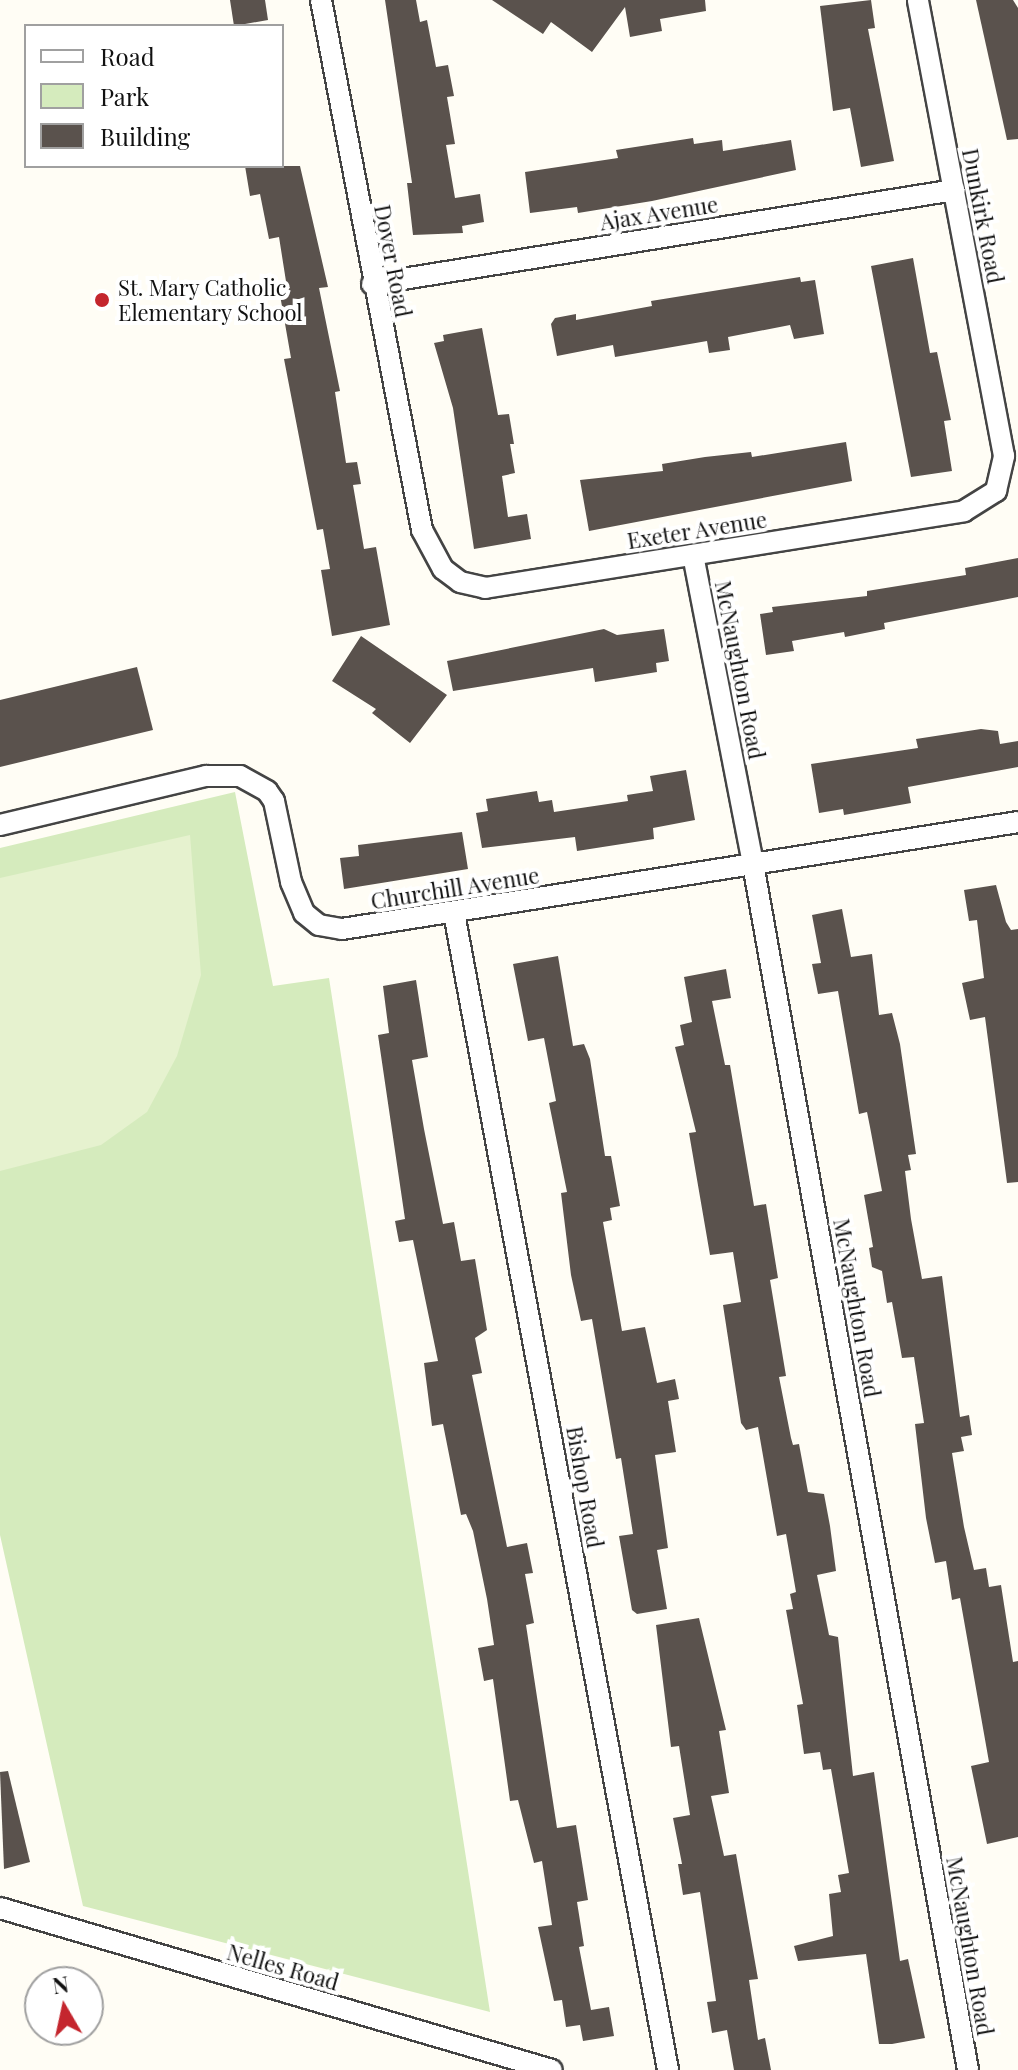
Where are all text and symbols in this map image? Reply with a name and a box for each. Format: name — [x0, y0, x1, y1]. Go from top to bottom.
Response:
legend — [24, 24, 284, 168]
text: Road — [100, 40, 155, 72]
text: Park — [100, 80, 149, 112]
text: Building — [100, 120, 190, 152]
street label: Dunkirk Road — [957, 146, 1009, 286]
street label: Ajax Avenue — [598, 191, 720, 235]
street label: Dover Road — [369, 202, 417, 320]
place label: St. Mary Catholic Elementary School — [118, 274, 303, 326]
marker: St. Mary Catholic Elementary School — [93, 291, 111, 309]
street label: Exeter Avenue — [625, 506, 769, 554]
street label: McNaughton Road — [710, 578, 770, 762]
street label: Churchill Avenue — [369, 862, 541, 914]
street label: McNaughton Road — [828, 1216, 886, 1400]
street label: Bishop Road — [561, 1424, 609, 1550]
street label: McNaughton Road — [941, 1854, 999, 2038]
street label: Nelles Road — [224, 1938, 342, 1996]
north arrow — [24, 1966, 104, 2046]
text: N — [50, 1968, 71, 2000]

